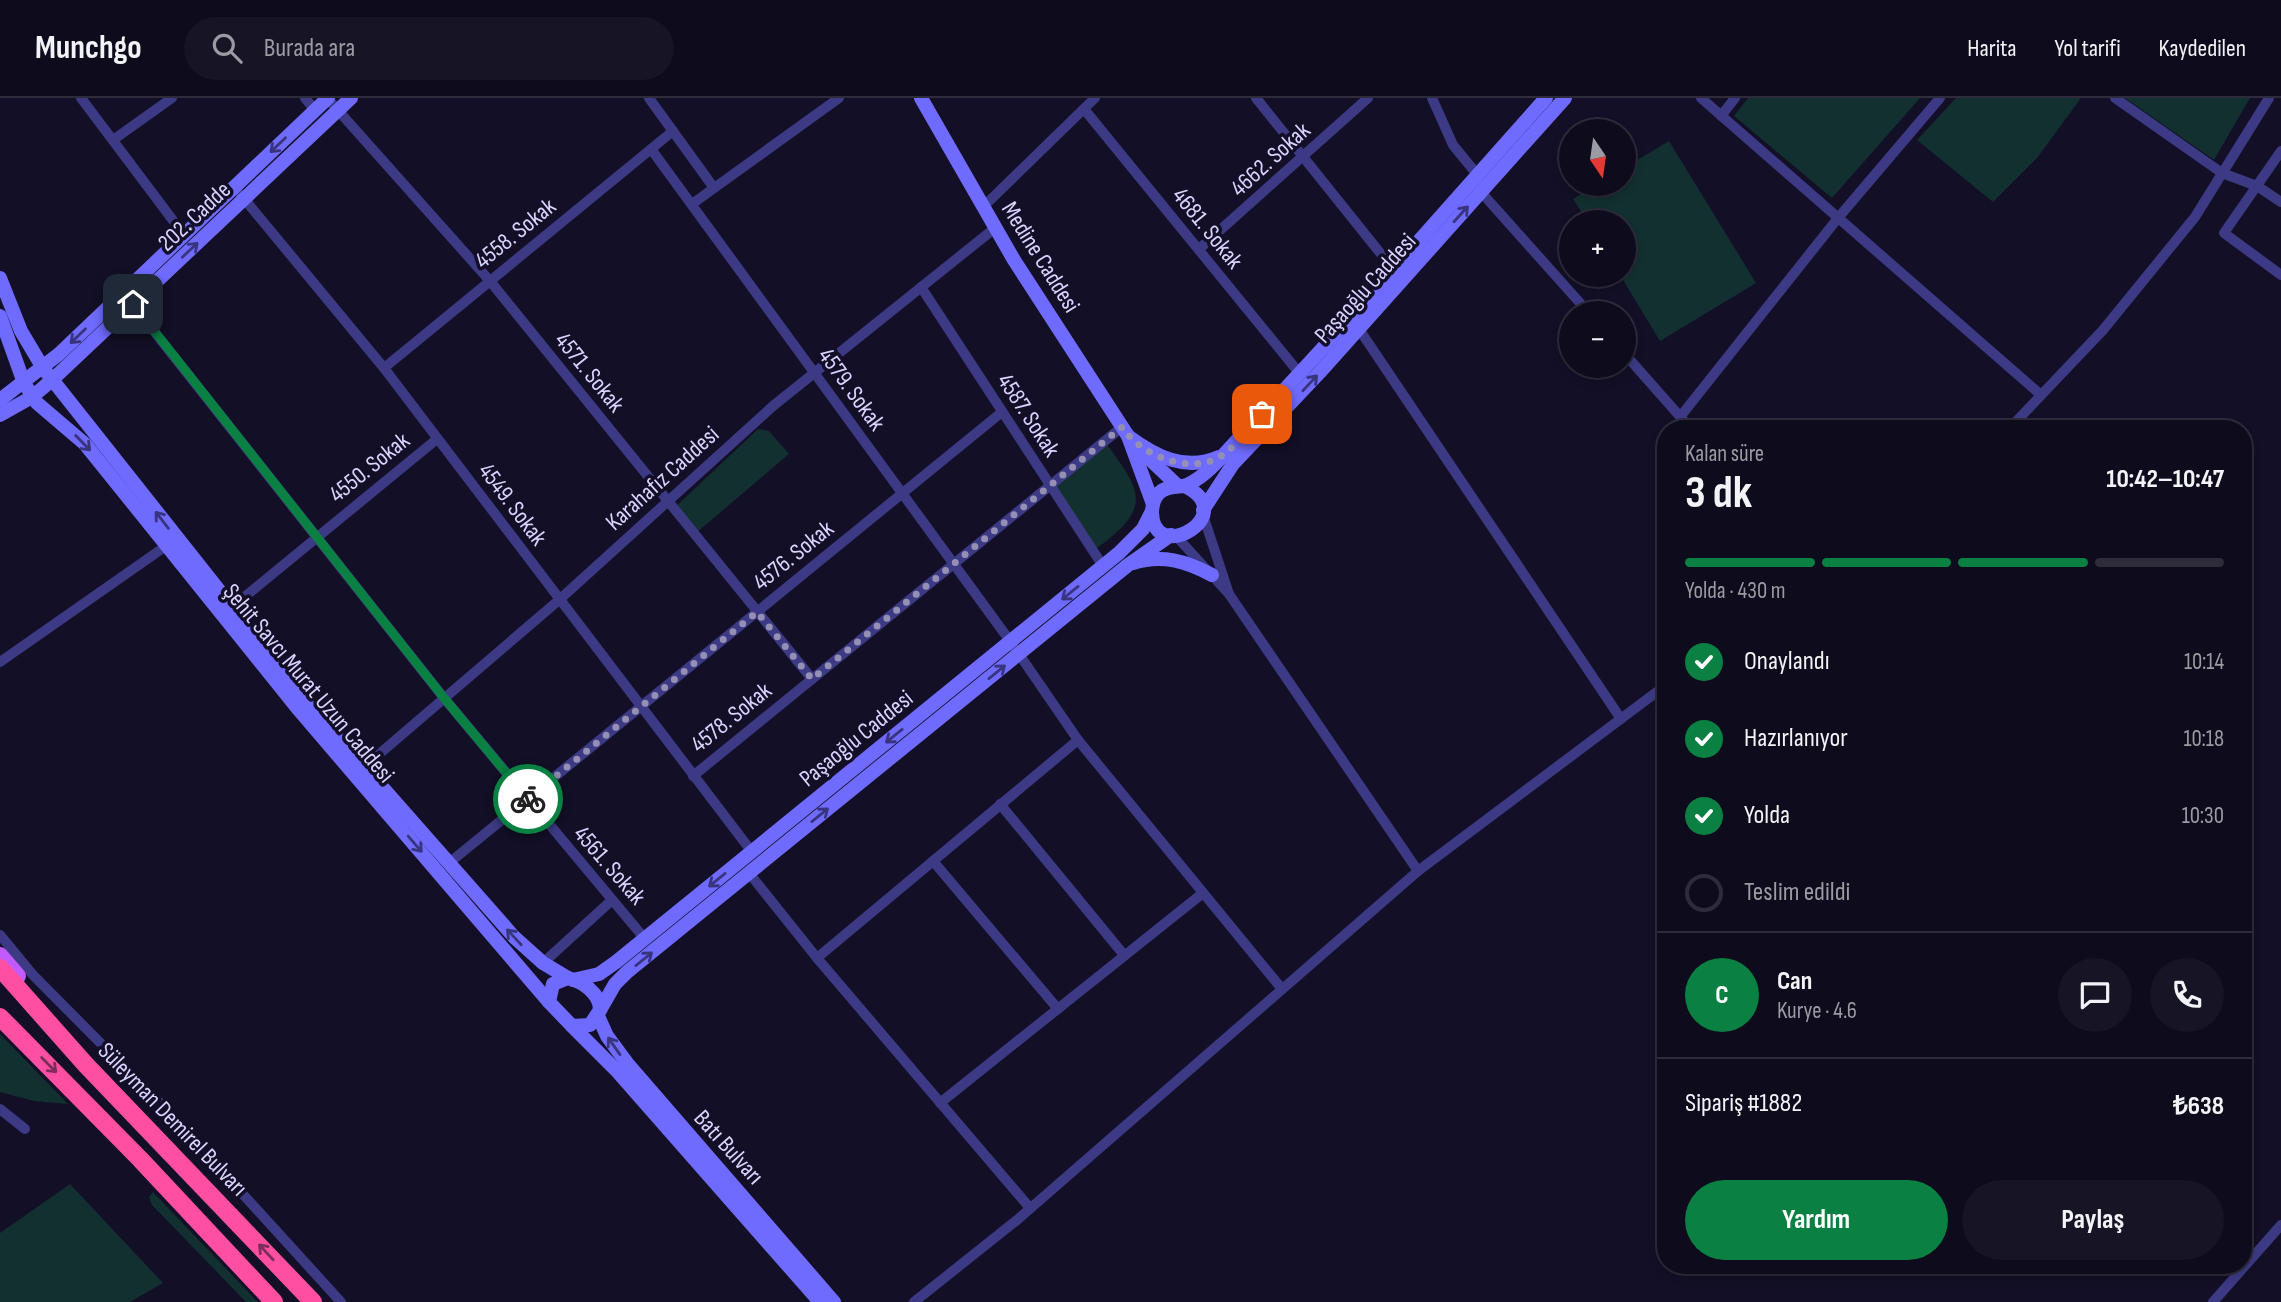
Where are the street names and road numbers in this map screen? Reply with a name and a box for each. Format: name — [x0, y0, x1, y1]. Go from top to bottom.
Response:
street label: 4662. Sokak — [1224, 116, 1316, 203]
street label: 202. Cadde — [152, 175, 237, 257]
street label: 4681. Sokak — [1166, 182, 1249, 275]
street label: 4558. Sokak — [469, 192, 562, 275]
street label: Medine Caddesi — [995, 196, 1086, 318]
street label: Paşaoğlu Caddesi — [1308, 227, 1422, 349]
street label: 4571. Sokak — [549, 326, 631, 418]
street label: 4579. Sokak — [812, 342, 891, 436]
street label: 4587. Sokak — [991, 368, 1066, 462]
street label: Karahafız Caddesi — [600, 420, 725, 537]
street label: 4550. Sokak — [323, 426, 416, 509]
street label: 4549. Sokak — [472, 457, 553, 551]
street label: 4576. Sokak — [747, 514, 839, 597]
street label: Şehit Savcı Murat Uzun Caddesi — [217, 578, 400, 789]
street label: 4578. Sokak — [685, 676, 778, 759]
street label: Paşaoğlu Caddesi — [794, 684, 919, 793]
street label: 4561. Sokak — [567, 820, 652, 911]
street label: Süleyman Demirel Bulvarı — [92, 1036, 253, 1202]
street label: Batı Bulvarı — [688, 1104, 770, 1191]

